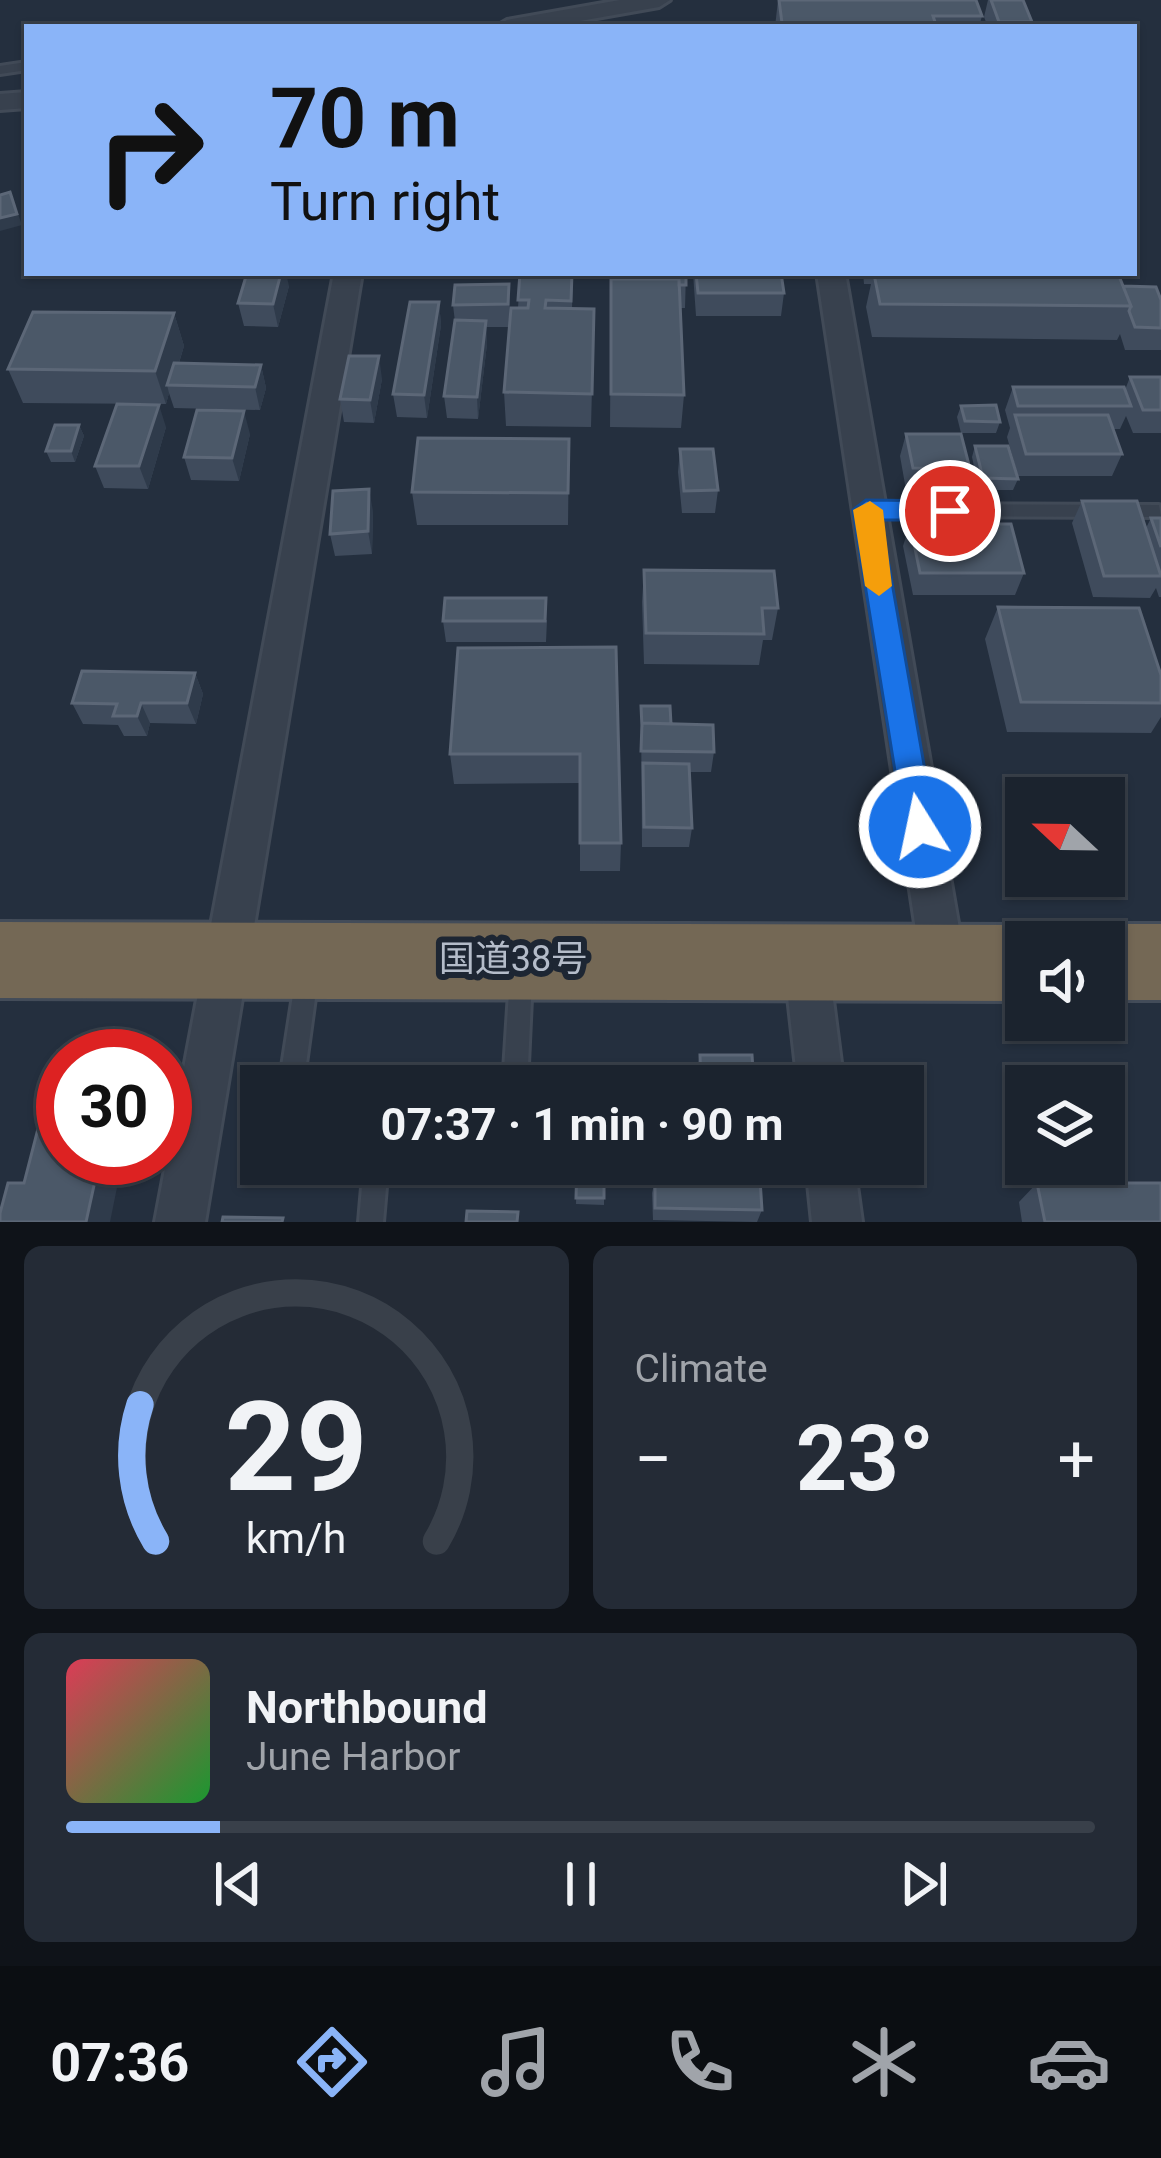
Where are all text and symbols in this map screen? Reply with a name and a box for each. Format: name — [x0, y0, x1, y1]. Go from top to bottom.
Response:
text: 70 m — [270, 69, 460, 168]
icon: right — [72, 72, 228, 228]
text: Turn right — [270, 170, 500, 233]
pin — [899, 460, 1001, 562]
icon: arrive — [917, 478, 983, 544]
position arrow — [857, 764, 983, 890]
north arrow — [1005, 777, 1125, 897]
map controls — [1005, 777, 1125, 1185]
button: sound — [1005, 921, 1125, 1041]
street label: 国道38号 — [439, 938, 587, 980]
speed limit sign: 30 — [36, 1029, 192, 1185]
button: layers — [1005, 1065, 1125, 1185]
text: 07:37 · 1 min · 90 m — [381, 1098, 783, 1151]
text: Climate — [635, 1346, 768, 1392]
text: 29 — [225, 1374, 368, 1520]
text: 23° — [796, 1407, 934, 1512]
text: − — [635, 1421, 672, 1498]
text: + — [1058, 1421, 1095, 1498]
text: km/h — [246, 1512, 347, 1562]
text: Northbound — [246, 1681, 488, 1734]
text: June Harbor — [246, 1734, 461, 1780]
icon: previous — [205, 1851, 271, 1917]
icon: pause — [548, 1851, 614, 1917]
icon: next — [891, 1851, 957, 1917]
icon: directions — [290, 2020, 374, 2104]
icon: music — [474, 2020, 558, 2104]
icon: phone — [658, 2020, 742, 2104]
icon: climate — [842, 2020, 926, 2104]
icon: car — [1027, 2020, 1111, 2104]
text: 07:36 — [50, 2031, 189, 2094]

